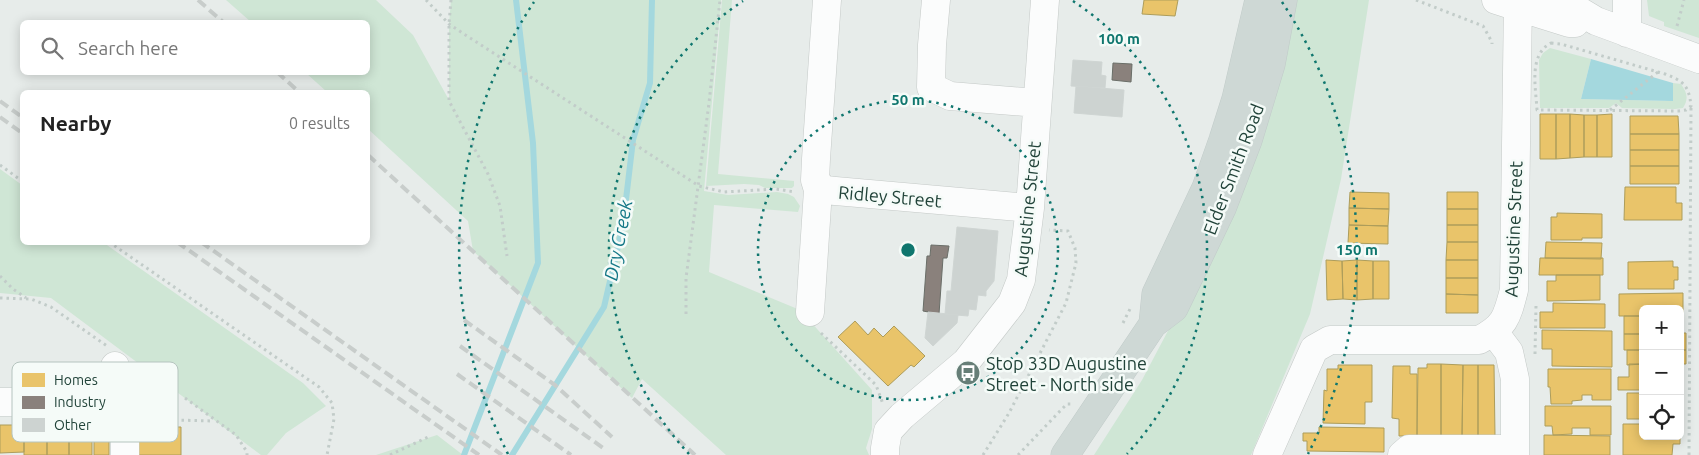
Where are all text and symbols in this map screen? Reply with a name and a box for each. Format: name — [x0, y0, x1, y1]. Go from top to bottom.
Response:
search box — [20, 20, 370, 75]
text: 100 m — [1098, 30, 1140, 47]
icon: search — [38, 34, 66, 62]
text: Search here — [78, 37, 178, 59]
text: 50 m — [891, 91, 925, 108]
street label: Elder Smith Road — [1199, 101, 1267, 237]
text: Nearby — [40, 111, 111, 135]
text: 0 results — [289, 114, 350, 132]
street label: Augustine Street — [1010, 140, 1044, 278]
street label: Augustine Street — [1501, 160, 1525, 298]
street label: Ridley Street — [837, 182, 943, 210]
water label: Dry Creek — [599, 197, 637, 282]
centre of rings — [899, 241, 917, 259]
text: 150 m — [1336, 241, 1378, 258]
map controls — [1639, 305, 1684, 440]
button: + — [1639, 305, 1684, 350]
button: − — [1639, 350, 1684, 395]
place label: Stop 33D Augustine Street - North side — [986, 353, 1147, 394]
bus stop icon: Stop 33D Augustine Street - North side — [955, 360, 981, 386]
legend — [12, 362, 178, 442]
text: Homes — [54, 372, 98, 388]
text: Industry — [54, 394, 106, 410]
button: locate — [1639, 395, 1684, 440]
text: Other — [54, 417, 92, 433]

